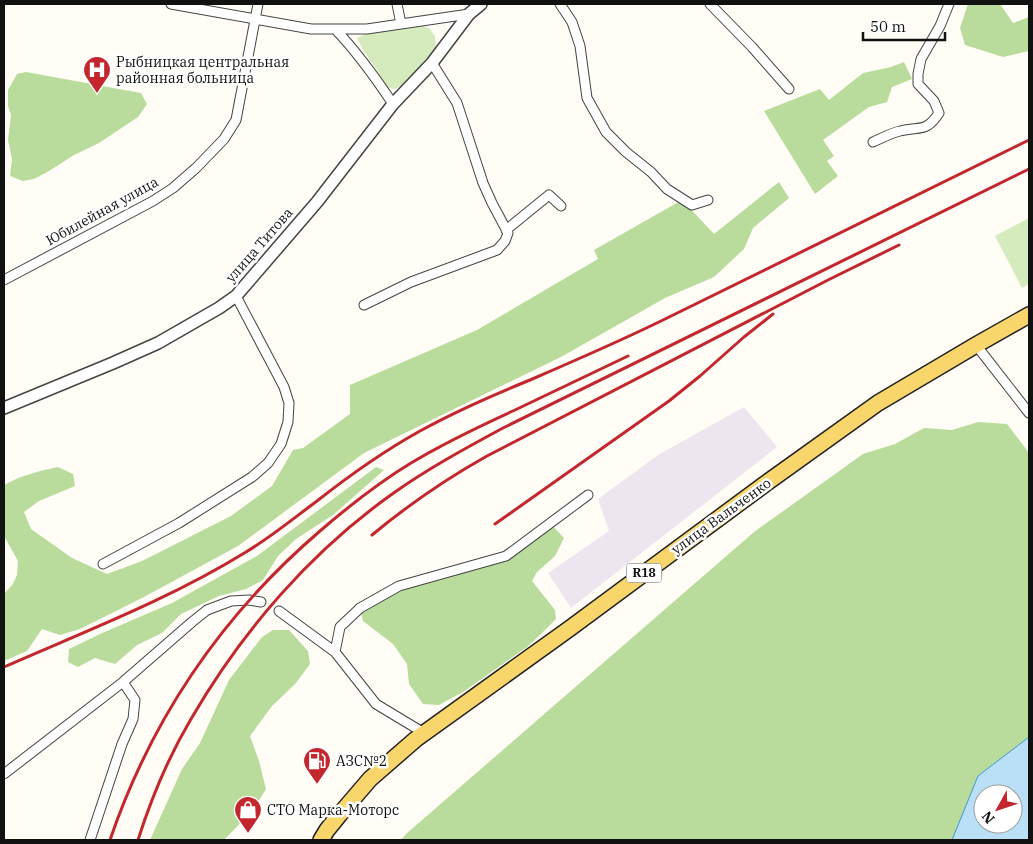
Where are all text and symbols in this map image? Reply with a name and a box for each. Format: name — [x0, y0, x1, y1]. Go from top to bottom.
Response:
scale bar — [863, 10, 946, 42]
text: 50 m — [870, 17, 906, 36]
place label: Рыбницкая центральная районная больница — [116, 53, 289, 87]
hospital icon: Рыбницкая центральная районная больница — [82, 55, 112, 94]
street label: Юбилейная улица — [43, 172, 162, 249]
street label: улица Титова — [222, 204, 297, 286]
street label: улица Вальченко — [668, 474, 774, 558]
road number: R18 — [626, 564, 662, 582]
fuel station icon: АЗС№2 — [302, 746, 332, 785]
place label: АЗС№2 — [336, 752, 387, 770]
north arrow — [973, 784, 1023, 834]
shop icon: СТО Марка-Моторс — [233, 795, 263, 834]
place label: СТО Марка-Моторс — [267, 801, 399, 819]
text: N — [978, 807, 998, 827]

